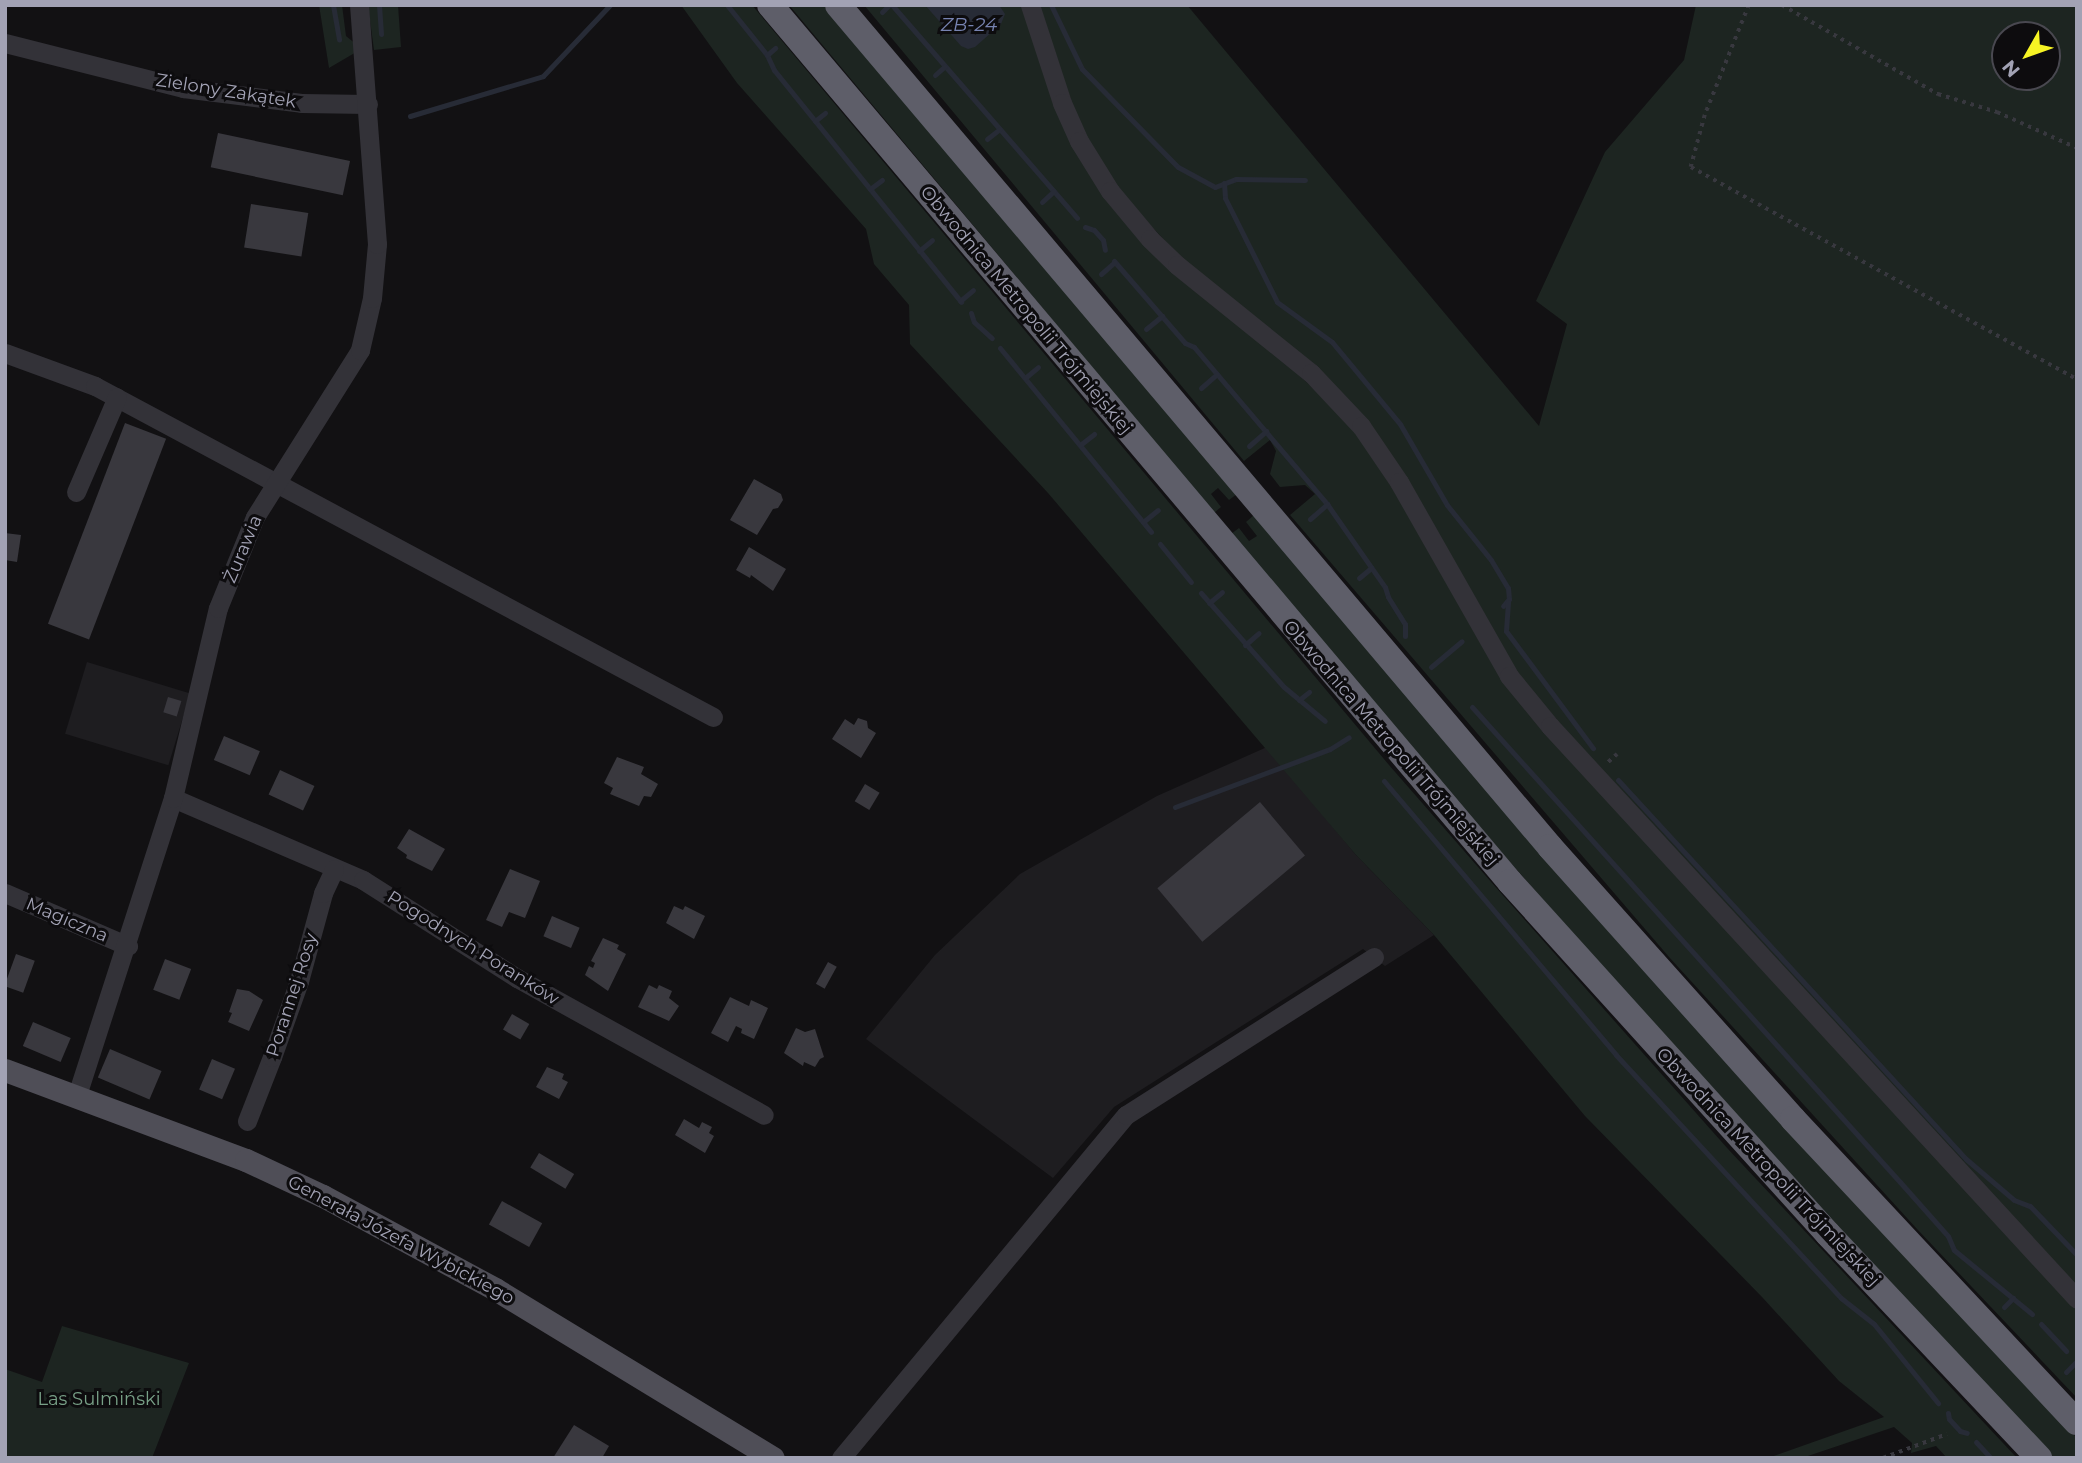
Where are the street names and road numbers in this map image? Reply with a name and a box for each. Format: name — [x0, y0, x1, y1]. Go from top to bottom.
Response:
street label: Zielony Zakątek — [154, 69, 298, 113]
street label: Obwodnica Metropolii Trójmiejskiej — [916, 181, 1136, 439]
street label: Żurawia — [219, 512, 267, 586]
street label: Obwodnica Metropolii Trójmiejskiej — [1279, 616, 1503, 870]
street label: Pogodnych Poranków — [383, 886, 563, 1010]
street label: Magiczna — [23, 893, 111, 947]
street label: Porannej Rosy — [262, 930, 322, 1060]
street label: Obwodnica Metropolii Trójmiejskiej — [1652, 1043, 1884, 1291]
street label: Generała Józefa Wybickiego — [284, 1171, 518, 1309]

